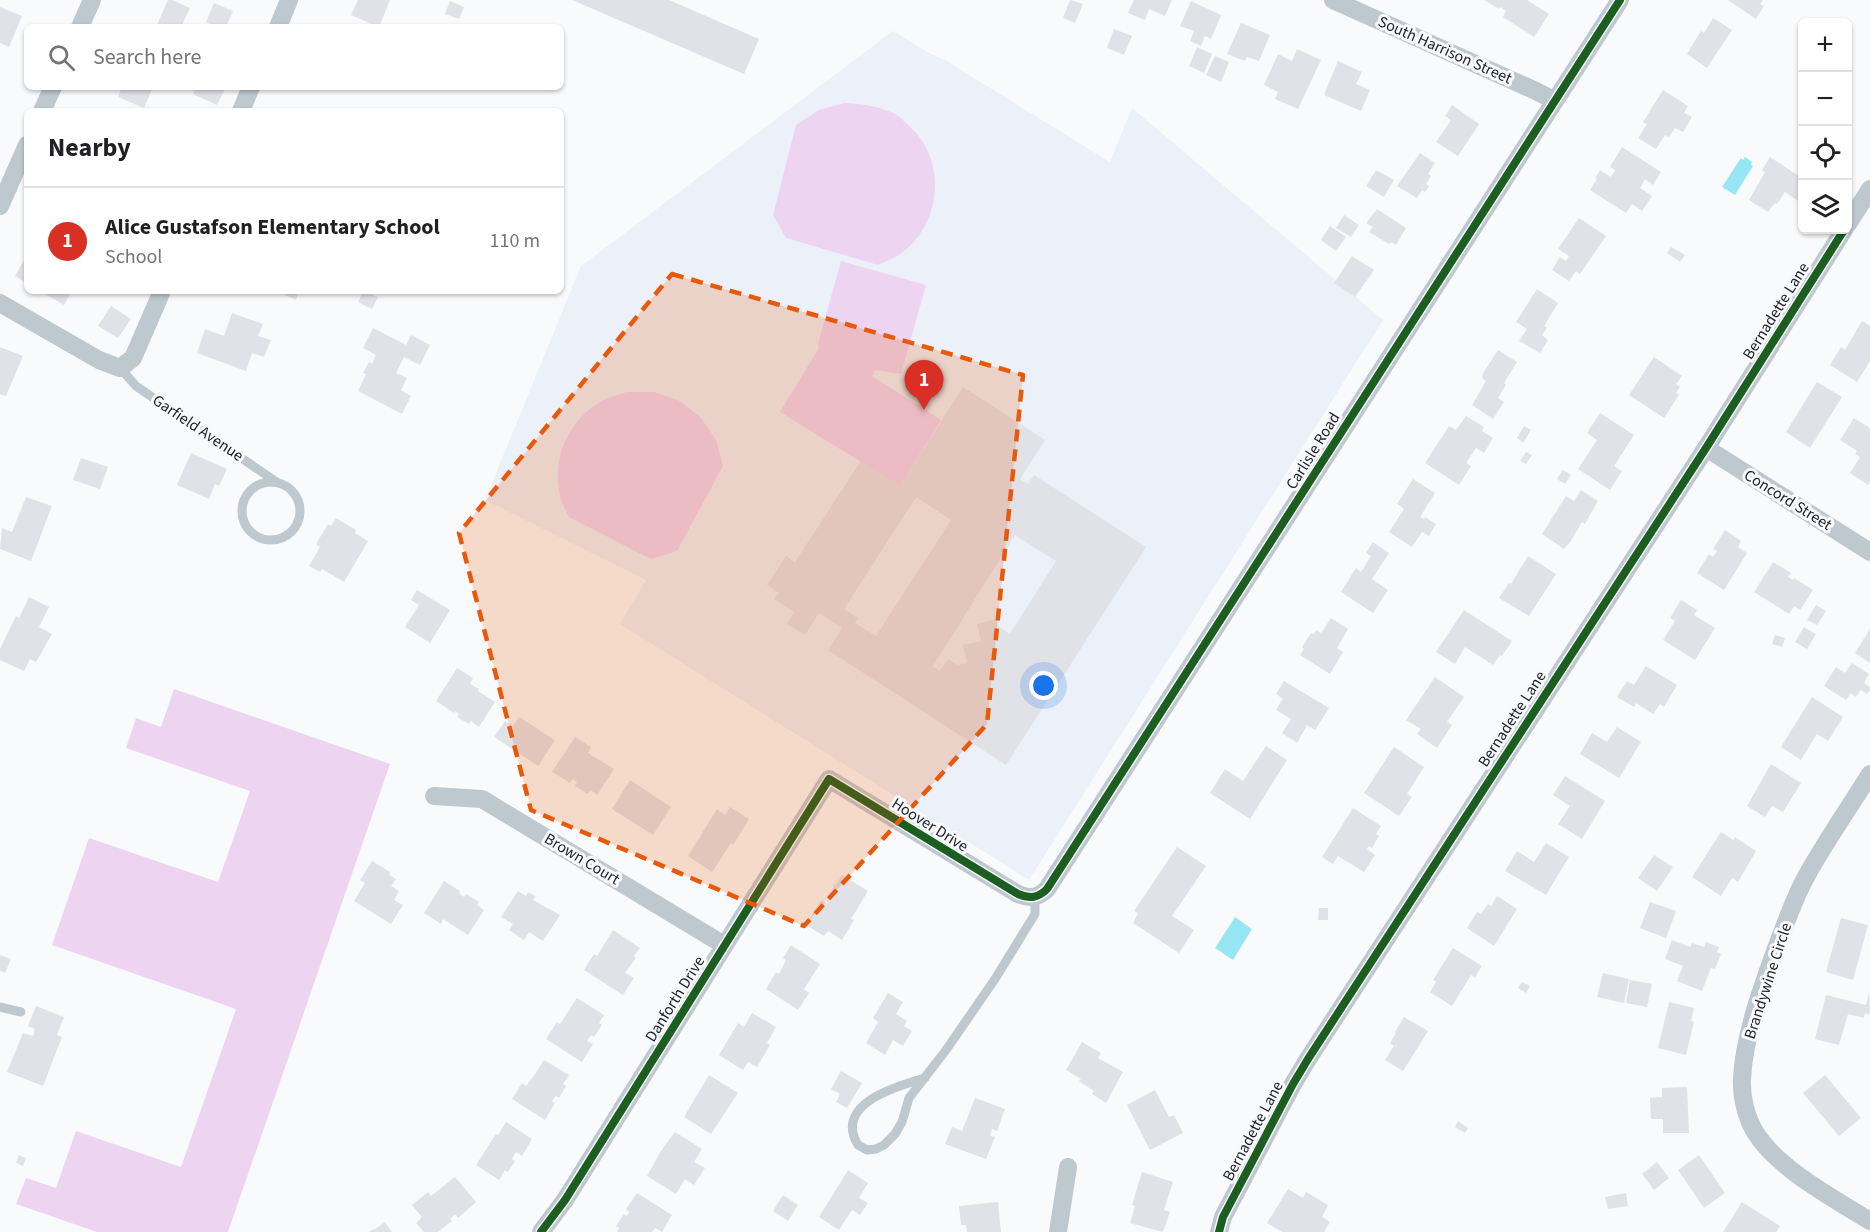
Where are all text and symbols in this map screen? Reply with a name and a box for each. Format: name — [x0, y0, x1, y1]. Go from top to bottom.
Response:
street label: South Harrison Street — [1375, 11, 1516, 90]
map controls — [1798, 18, 1852, 234]
button: + — [1798, 18, 1852, 72]
search box — [24, 24, 564, 90]
icon: search — [45, 41, 78, 74]
text: Search here — [93, 41, 201, 73]
button: − — [1798, 72, 1852, 126]
button: locate — [1798, 126, 1852, 180]
text: Nearby — [48, 129, 131, 166]
button: layers — [1798, 180, 1852, 234]
text: Alice Gustafson Elementary School — [105, 211, 440, 243]
text: 1 — [62, 227, 73, 255]
text: 110 m — [490, 227, 540, 255]
text: School — [105, 243, 162, 271]
street label: Bernadette Lane — [1737, 258, 1815, 364]
pin: 1 — [904, 360, 944, 410]
street label: Garfield Avenue — [148, 389, 248, 467]
street label: Carlisle Road — [1281, 408, 1345, 494]
street label: Concord Street — [1740, 464, 1837, 536]
street label: Bernadette Lane — [1473, 667, 1551, 771]
your location — [1029, 671, 1058, 700]
street label: Hoover Drive — [887, 793, 973, 857]
street label: Brown Court — [540, 828, 624, 890]
street label: Brandywine Circle — [1739, 920, 1797, 1042]
street label: Danforth Drive — [640, 952, 710, 1046]
street label: Bernadette Lane — [1217, 1077, 1289, 1185]

